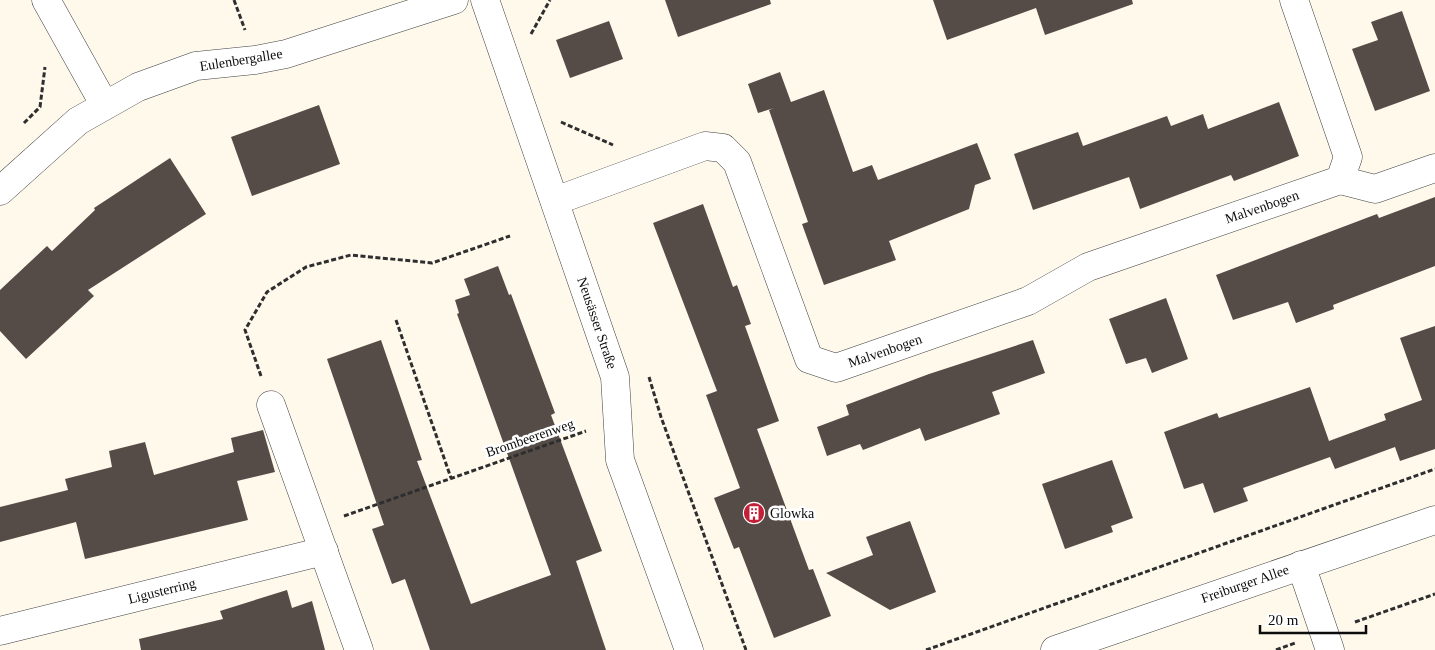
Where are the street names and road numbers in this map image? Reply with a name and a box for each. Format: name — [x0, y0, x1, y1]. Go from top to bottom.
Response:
street label: Eulenbergallee — [198, 46, 284, 74]
street label: Malvenbogen — [1223, 187, 1301, 227]
street label: Neusässer Straße — [574, 275, 620, 371]
street label: Malvenbogen — [846, 331, 924, 371]
street label: Brombeerenweg — [484, 416, 576, 460]
street label: Freiburger Allee — [1199, 562, 1291, 606]
street label: Ligusterring — [127, 575, 197, 607]

